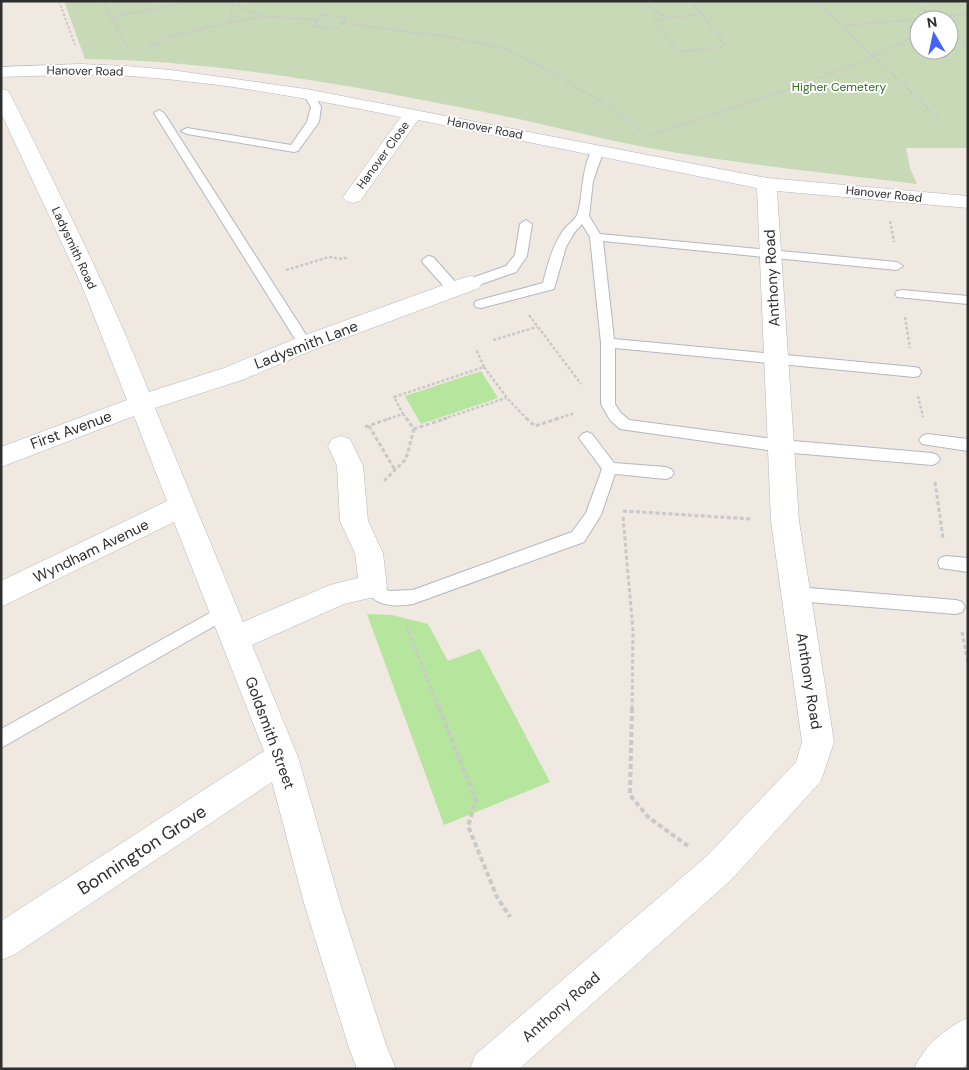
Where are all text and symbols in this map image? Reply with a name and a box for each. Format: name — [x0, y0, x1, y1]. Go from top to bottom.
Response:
north arrow — [909, 10, 959, 60]
text: N — [926, 12, 938, 32]
street label: Hanover Road — [46, 62, 124, 80]
park label: Higher Cemetery — [792, 79, 886, 95]
street label: Hanover Road — [446, 113, 524, 143]
street label: Hanover Close — [353, 118, 413, 192]
street label: Hanover Road — [845, 182, 923, 206]
street label: Ladysmith Road — [48, 204, 100, 292]
street label: Anthony Road — [759, 229, 785, 327]
street label: Ladysmith Lane — [251, 316, 361, 374]
street label: First Avenue — [28, 406, 114, 454]
street label: Wyndham Avenue — [30, 514, 152, 588]
street label: Anthony Road — [791, 631, 827, 731]
street label: Goldsmith Street — [240, 674, 300, 792]
street label: Bonnington Grove — [73, 799, 211, 901]
street label: Anthony Road — [518, 967, 604, 1047]

